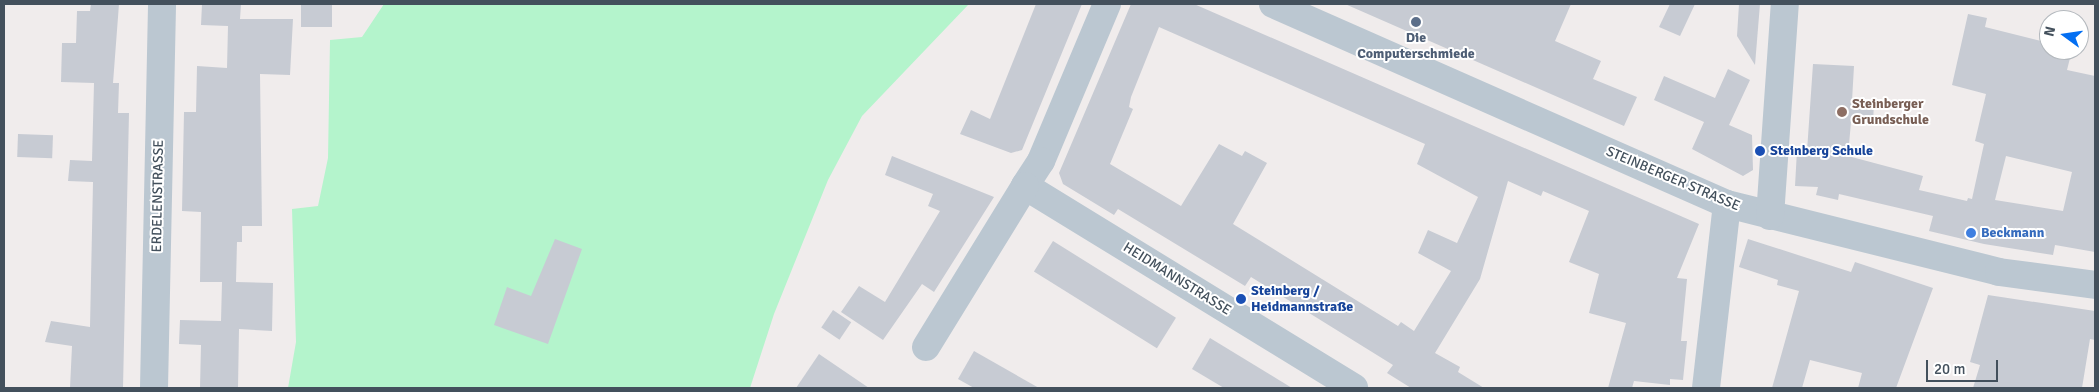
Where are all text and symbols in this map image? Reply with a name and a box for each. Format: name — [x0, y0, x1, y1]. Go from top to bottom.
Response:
north arrow — [2039, 10, 2089, 60]
marker: Die Computerschmiede — [1410, 16, 1422, 28]
text: N — [2041, 25, 2059, 38]
place label: Die Computerschmiede — [1357, 30, 1475, 62]
place label: Steinberger Grundschule — [1852, 96, 1929, 128]
marker: Steinberger Grundschule — [1836, 106, 1848, 118]
street label: ERDELENSTRASSE — [149, 140, 167, 252]
street label: STEINBERGER STRASSE — [1604, 143, 1742, 215]
place label: Steinberg Schule — [1770, 143, 1873, 159]
marker: Steinberg Schule — [1754, 145, 1766, 157]
place label: Beckmann — [1981, 225, 2044, 241]
marker: Beckmann — [1965, 227, 1977, 239]
street label: HEIDMANNSTRASSE — [1120, 239, 1234, 319]
place label: Steinberg / Heidmannstraße — [1251, 283, 1353, 316]
marker: Steinberg / Heidmannstraße — [1235, 293, 1247, 305]
scale bar — [1929, 350, 2002, 382]
text: 20 m — [1934, 360, 1965, 378]

